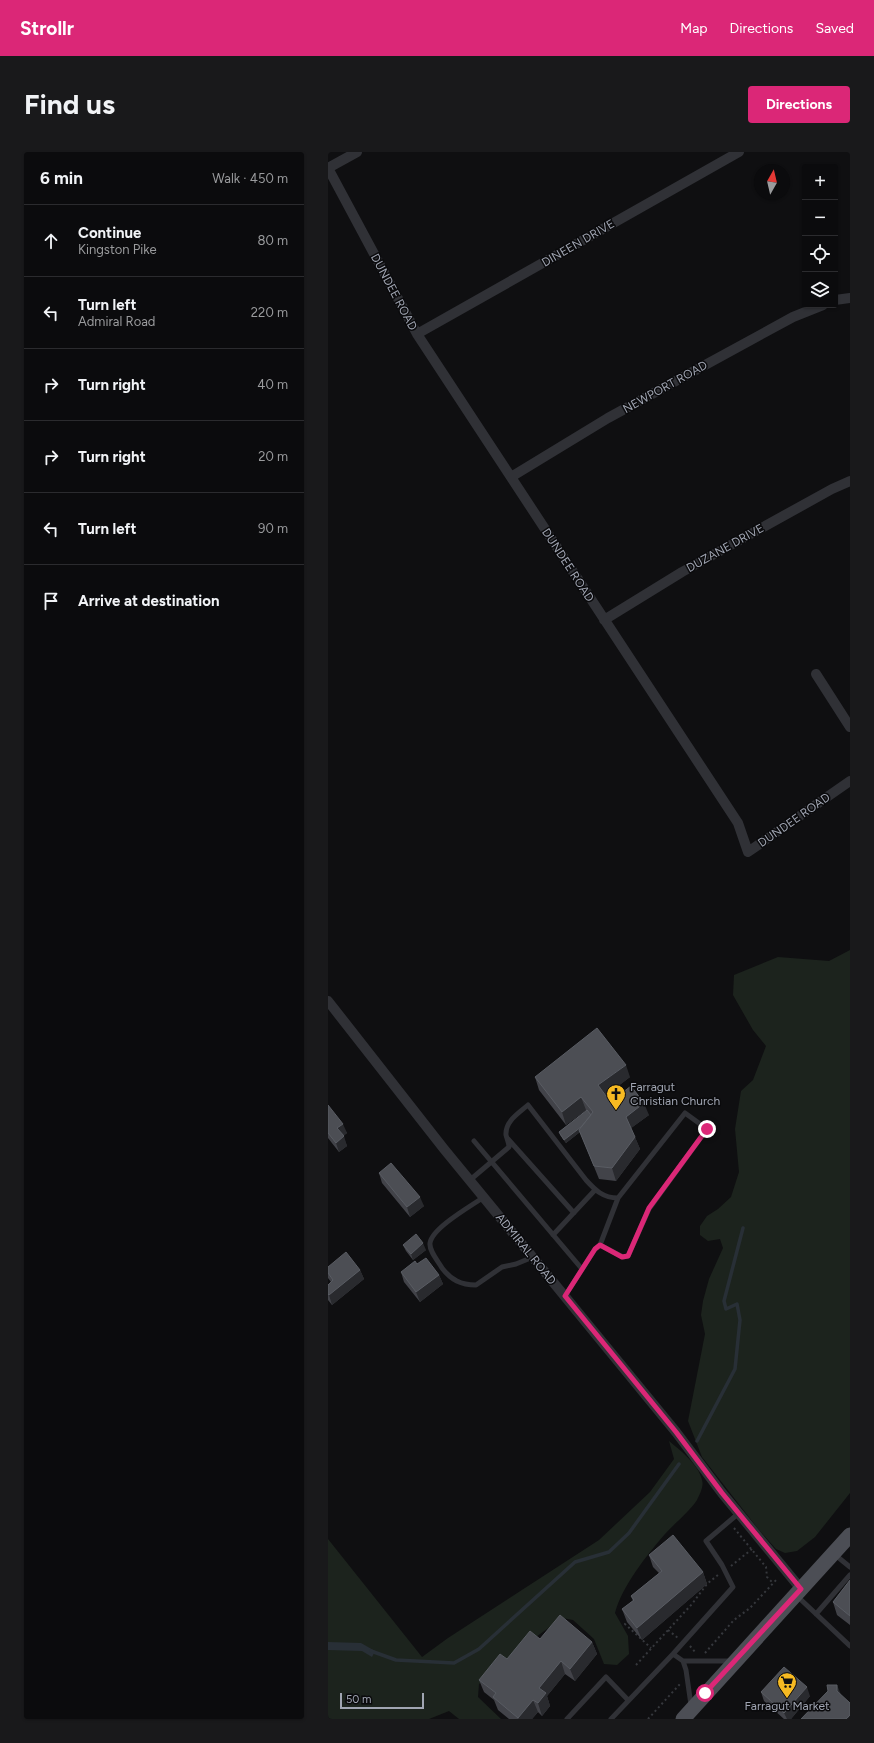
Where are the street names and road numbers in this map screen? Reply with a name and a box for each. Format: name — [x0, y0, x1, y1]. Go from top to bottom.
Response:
street label: DINEEN DRIVE — [539, 217, 617, 269]
street label: DUNDEE ROAD — [368, 251, 420, 333]
street label: NEWPORT ROAD — [620, 358, 710, 416]
street label: DUZANE DRIVE — [684, 521, 766, 575]
street label: DUNDEE ROAD — [539, 526, 597, 604]
street label: DUNDEE ROAD — [755, 790, 833, 850]
street label: ADMIRAL ROAD — [493, 1210, 559, 1288]

